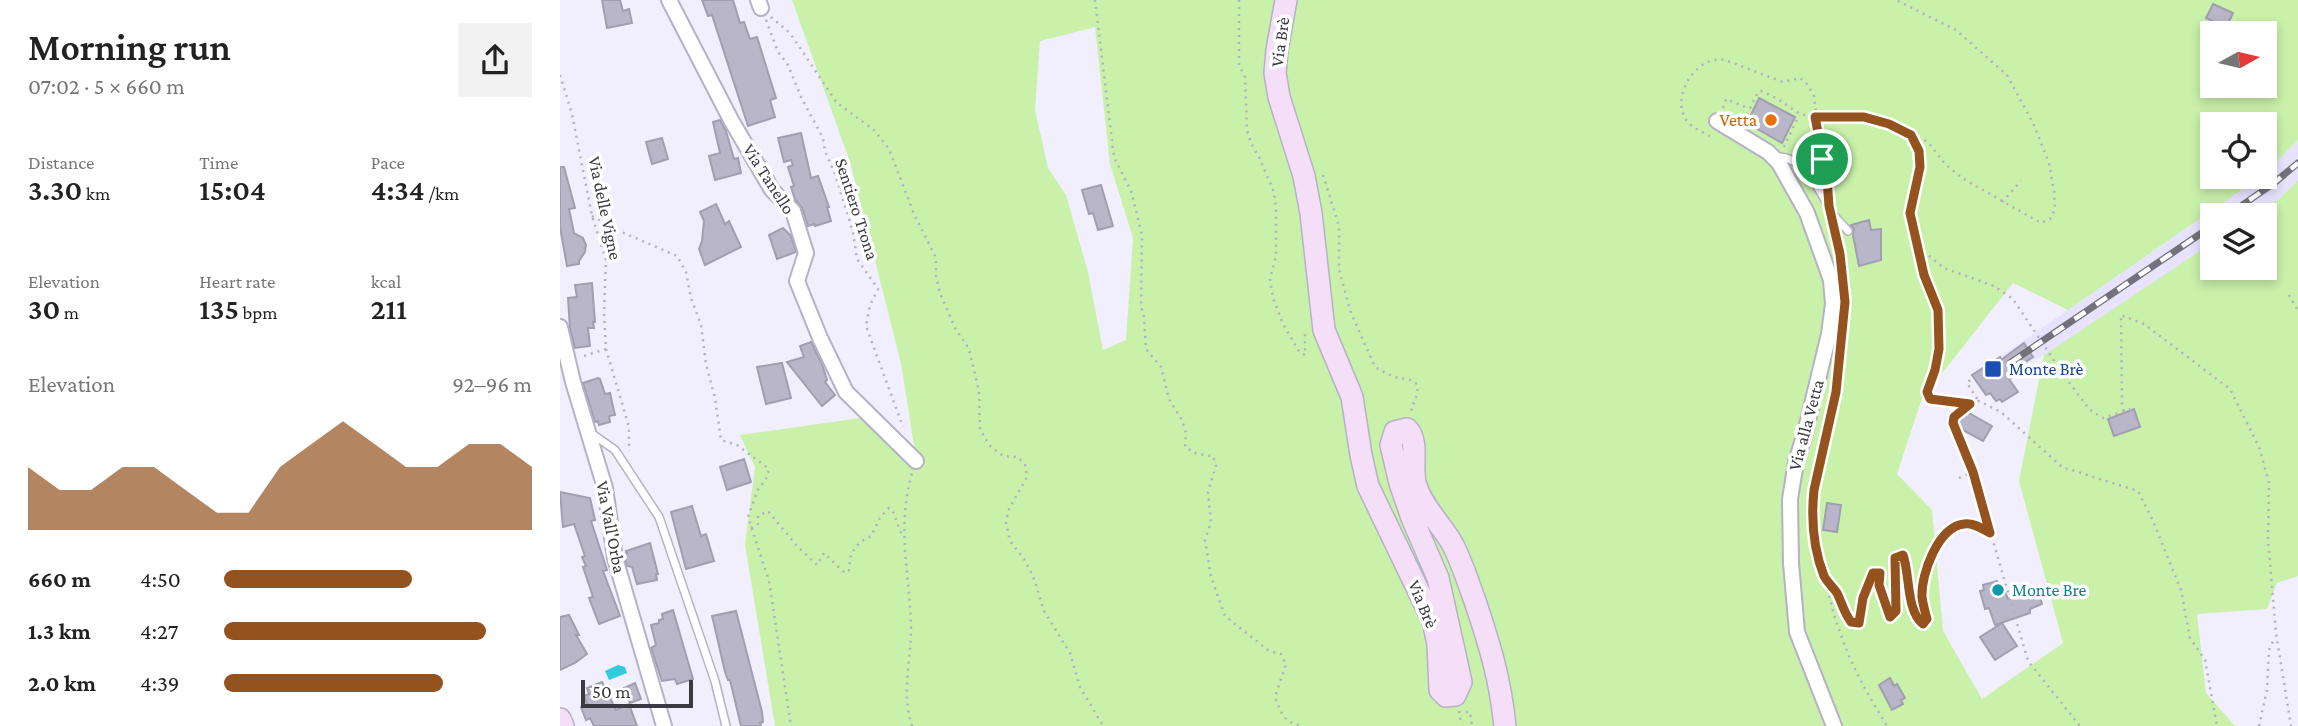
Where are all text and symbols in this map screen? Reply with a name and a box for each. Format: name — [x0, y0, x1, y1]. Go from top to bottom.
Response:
street label: Via Brè — [1267, 16, 1293, 68]
north arrow — [2200, 21, 2277, 98]
map controls — [2200, 21, 2277, 280]
button: share — [458, 23, 532, 97]
text: Morning run — [28, 26, 231, 68]
text: 07:02 · 5 × 660 m — [28, 73, 185, 99]
place label: Vetta — [1719, 110, 1757, 130]
marker: Vetta — [1763, 112, 1779, 128]
button: locate — [2200, 112, 2277, 189]
pin — [1792, 129, 1852, 189]
street label: Via Tanello — [739, 140, 799, 218]
icon: arrive — [1803, 140, 1841, 178]
text: Distance — [28, 152, 94, 173]
text: Time — [199, 152, 238, 173]
text: Pace — [371, 152, 405, 173]
street label: Via delle Vigne — [584, 154, 626, 262]
street label: Sentiero Trona — [831, 156, 883, 262]
text: 3.30 — [28, 173, 82, 206]
text: 15:04 — [199, 173, 266, 206]
text: 4:34 — [371, 173, 425, 206]
text: km — [82, 183, 110, 204]
text: /km — [425, 183, 459, 204]
button: layers — [2200, 203, 2277, 280]
text: Elevation — [28, 271, 100, 292]
text: Heart rate — [199, 271, 275, 292]
text: kcal — [371, 271, 401, 292]
text: 30 — [28, 292, 60, 325]
text: 135 — [199, 292, 239, 325]
text: 211 — [371, 292, 407, 325]
text: m — [60, 302, 79, 323]
text: bpm — [239, 302, 278, 323]
marker: Monte Brè — [1983, 359, 2003, 379]
place label: Monte Brè — [2009, 359, 2084, 379]
text: Elevation — [28, 371, 115, 397]
text: 92–96 m — [452, 371, 532, 397]
street label: Via alla Vetta — [1784, 377, 1828, 473]
street label: Via Vall'Orba — [592, 479, 630, 575]
text: 660 m — [28, 566, 91, 592]
text: 4:50 — [140, 566, 181, 592]
street label: Via Brè — [1404, 577, 1442, 631]
place label: Monte Bre — [2012, 580, 2087, 600]
marker: Monte Bre — [1990, 582, 2006, 598]
text: 1.3 km — [28, 618, 91, 644]
text: 4:27 — [140, 618, 178, 644]
text: 2.0 km — [28, 670, 96, 696]
text: 4:39 — [140, 670, 180, 696]
scale bar — [581, 677, 693, 709]
text: 50 m — [592, 681, 631, 702]

